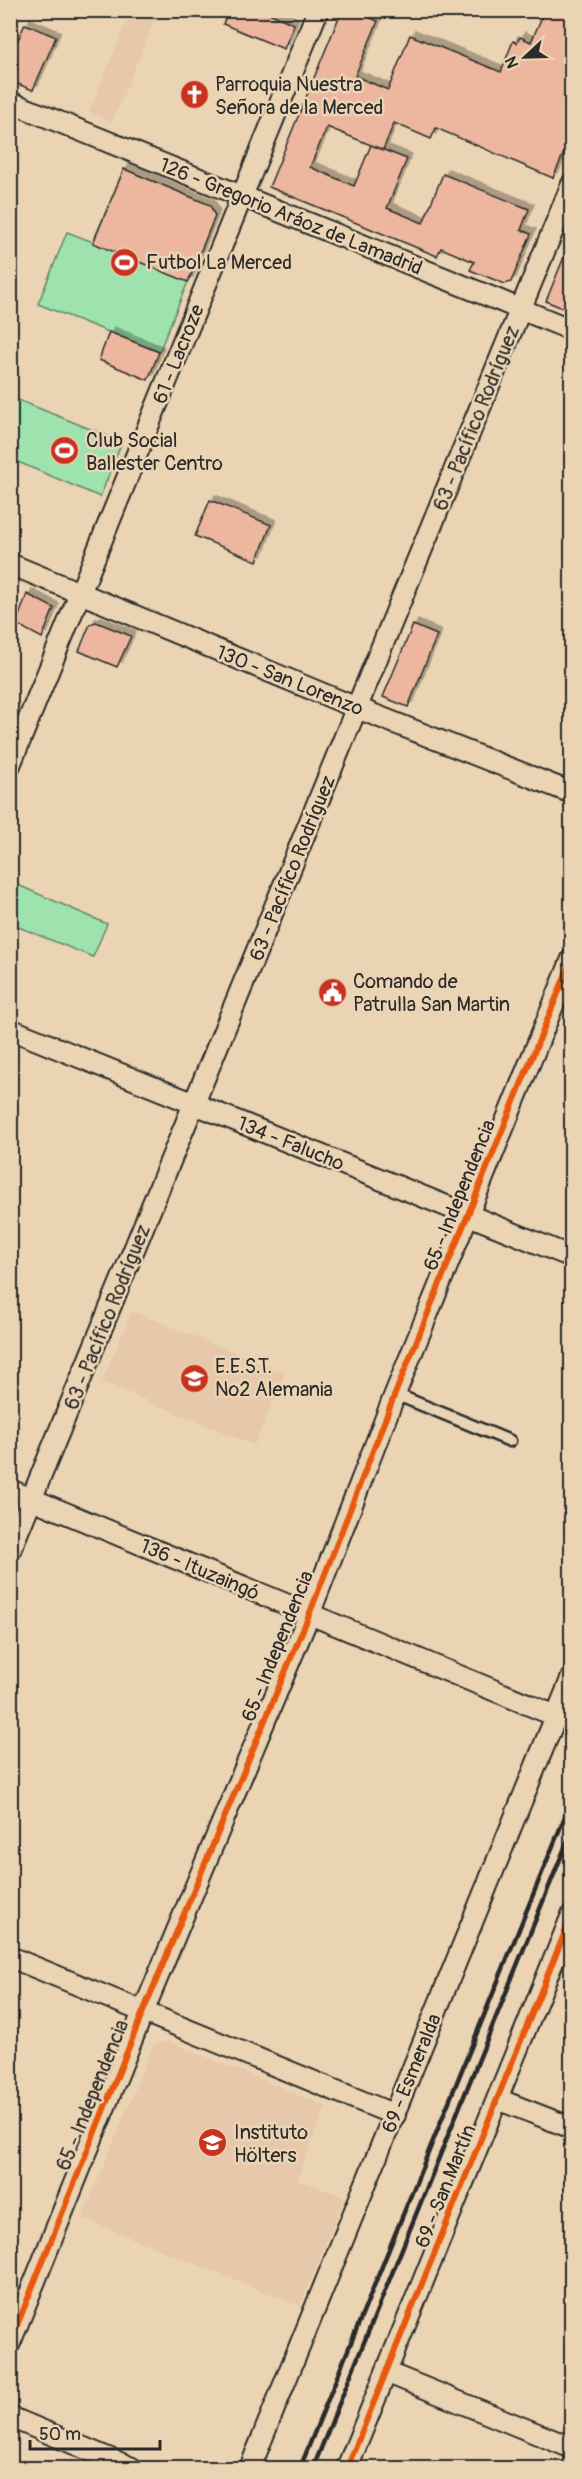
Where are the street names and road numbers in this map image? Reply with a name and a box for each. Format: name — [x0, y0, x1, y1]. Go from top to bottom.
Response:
street label: 126 - Gregorio Aráoz de Lamadrid — [156, 152, 426, 281]
street label: 61 - Lacroze — [147, 301, 210, 408]
street label: 63 - Pacífico Rodríguez — [428, 322, 525, 514]
street label: 130 - San Lorenzo — [213, 640, 367, 721]
street label: 63 - Pacífico Rodríguez — [244, 772, 341, 964]
street label: 134 - Falucho — [234, 1111, 348, 1176]
street label: 65 - Independencia — [418, 1116, 501, 1274]
street label: 63 - Pacífico Rodríguez — [59, 1221, 156, 1413]
street label: 136 - Ituzaingó — [136, 1533, 263, 1606]
street label: 65 - Independencia — [236, 1567, 319, 1725]
street label: 69 - Esmeralda — [376, 2010, 447, 2136]
street label: 65 - Independencia — [51, 2016, 134, 2174]
street label: 69 - San Martín — [409, 2121, 482, 2252]

